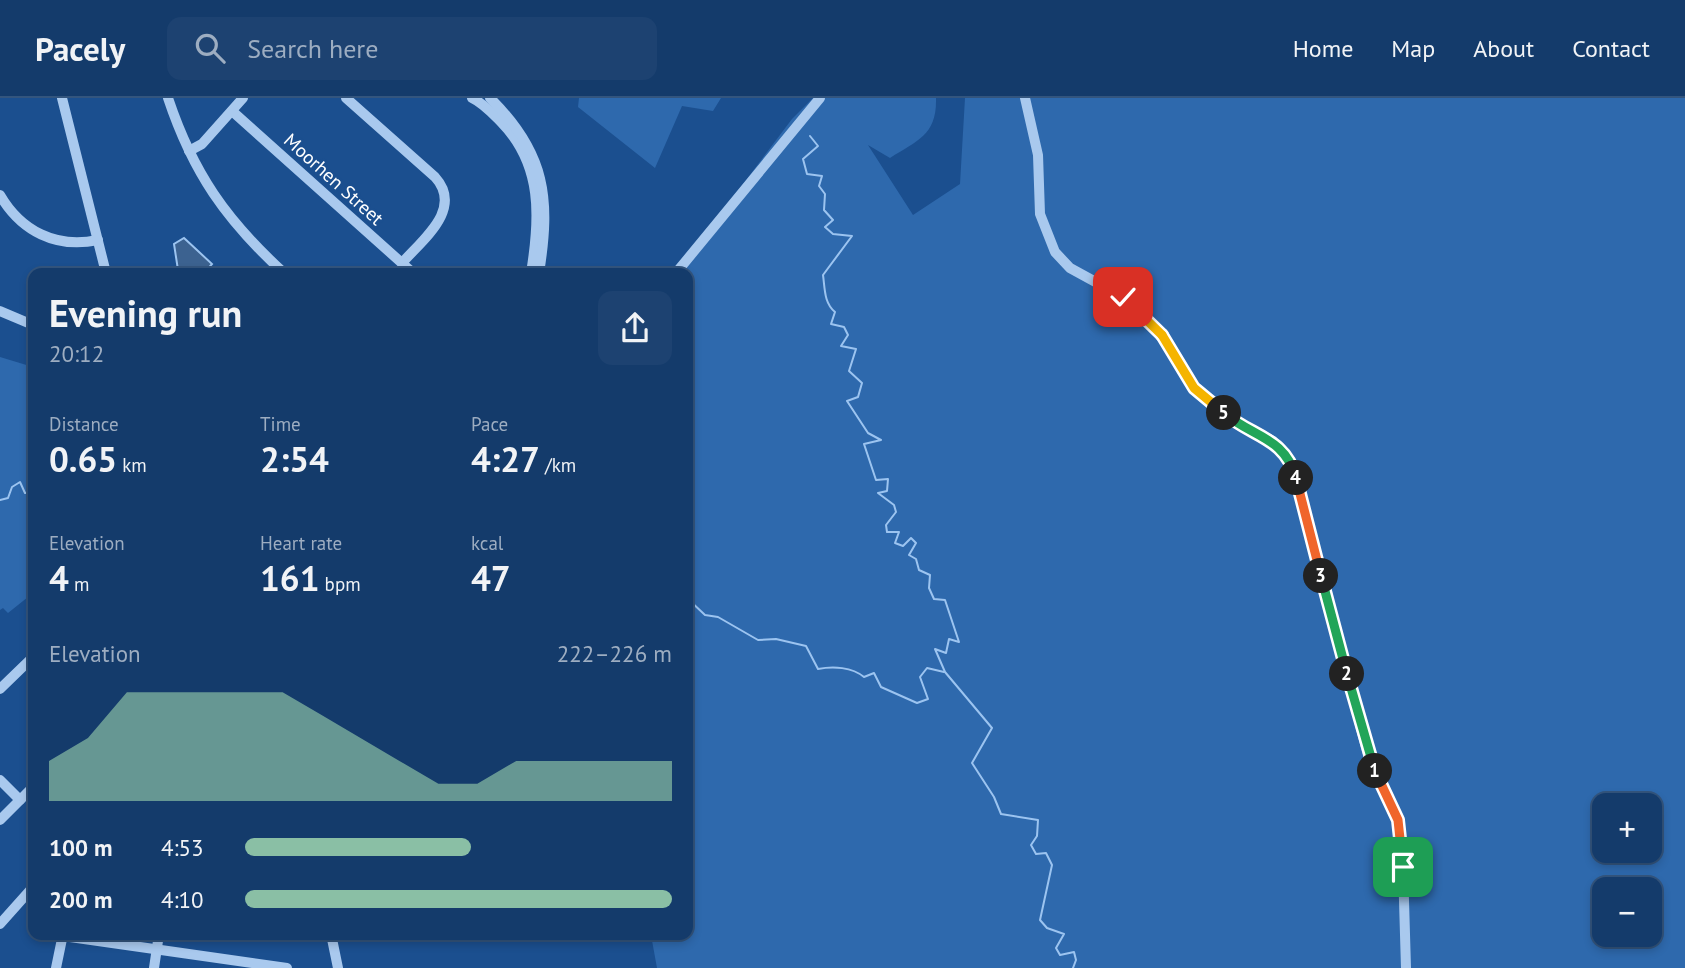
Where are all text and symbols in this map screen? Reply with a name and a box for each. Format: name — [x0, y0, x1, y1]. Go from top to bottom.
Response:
search box — [167, 17, 657, 80]
text: Pacely — [35, 27, 125, 70]
icon: search — [191, 29, 229, 67]
text: Search here — [247, 32, 378, 65]
text: Home — [1293, 33, 1353, 64]
text: Map — [1391, 33, 1435, 64]
text: About — [1473, 33, 1534, 64]
text: Contact — [1572, 33, 1650, 64]
street label: Moorhen Street — [279, 128, 389, 230]
pin — [1093, 267, 1153, 327]
icon: check — [1104, 278, 1142, 316]
text: Evening run — [49, 288, 242, 337]
button: share — [598, 291, 672, 365]
text: 20:12 — [49, 339, 104, 368]
pin: 5 — [1206, 396, 1242, 430]
text: 5 — [1218, 400, 1229, 424]
text: Distance — [49, 412, 119, 436]
text: Time — [260, 412, 301, 436]
text: Pace — [471, 412, 508, 436]
text: 0.65 — [49, 436, 117, 482]
text: 2:54 — [260, 436, 329, 482]
text: 4:27 — [471, 436, 540, 482]
text: km — [117, 453, 147, 477]
text: /km — [540, 453, 576, 477]
pin: 4 — [1278, 460, 1314, 496]
text: 4 — [1290, 465, 1301, 489]
text: Elevation — [49, 531, 125, 555]
text: Heart rate — [260, 531, 342, 555]
text: kcal — [471, 531, 503, 555]
text: 4 — [49, 555, 69, 601]
text: 161 — [260, 555, 320, 601]
text: 47 — [471, 555, 511, 601]
pin: 3 — [1304, 559, 1338, 594]
text: 3 — [1315, 563, 1326, 587]
text: m — [69, 572, 89, 596]
text: bpm — [320, 572, 361, 596]
text: Elevation — [49, 639, 141, 668]
text: 222–226 m — [557, 639, 672, 668]
pin: 2 — [1330, 656, 1364, 692]
text: 2 — [1341, 661, 1352, 685]
pin: 1 — [1358, 754, 1392, 788]
text: 1 — [1369, 758, 1380, 782]
map controls — [1592, 793, 1662, 947]
button: + — [1592, 793, 1662, 863]
text: 100 m — [49, 833, 112, 862]
text: 4:53 — [161, 833, 204, 862]
pin — [1373, 837, 1433, 897]
icon: arrive — [1384, 848, 1422, 886]
button: − — [1592, 877, 1662, 947]
text: 200 m — [49, 885, 112, 914]
text: 4:10 — [161, 885, 204, 914]

